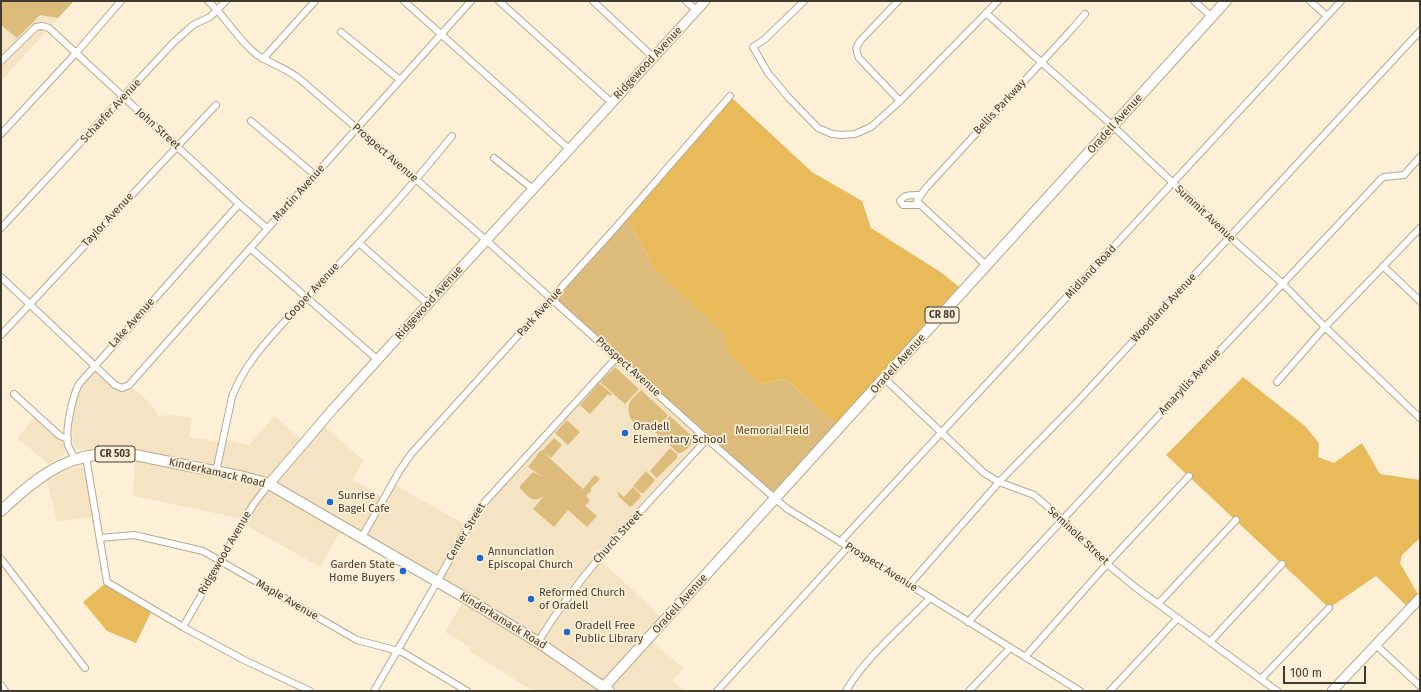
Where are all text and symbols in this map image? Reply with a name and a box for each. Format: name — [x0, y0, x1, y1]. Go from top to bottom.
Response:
street label: Ridgewood Avenue — [611, 24, 685, 102]
street label: Schaefer Avenue — [78, 76, 144, 146]
street label: Bellis Parkway — [971, 77, 1029, 137]
street label: Oradell Avenue — [1085, 91, 1145, 157]
street label: John Street — [133, 106, 183, 152]
street label: Prospect Avenue — [349, 121, 421, 185]
street label: Martin Avenue — [270, 162, 328, 224]
street label: Summit Avenue — [1172, 183, 1238, 245]
street label: Taylor Avenue — [79, 190, 137, 250]
street label: Midland Road — [1063, 242, 1119, 302]
street label: Cooper Avenue — [282, 260, 342, 324]
street label: Ridgewood Avenue — [392, 263, 466, 343]
street label: Woodland Avenue — [1128, 271, 1200, 345]
street label: Park Avenue — [515, 285, 565, 339]
street label: Lake Avenue — [106, 295, 158, 351]
road number: CR 80 — [925, 307, 959, 323]
street label: Oradell Avenue — [868, 331, 928, 397]
street label: Prospect Avenue — [593, 334, 663, 400]
street label: Amaryllis Avenue — [1156, 346, 1224, 418]
place label: Oradell Elementary School — [633, 420, 726, 446]
park label: Memorial Field — [735, 424, 809, 438]
marker: Oradell Elementary School — [620, 428, 630, 438]
road number: CR 503 — [95, 446, 135, 462]
street label: Kinderkamack Road — [167, 455, 267, 491]
place label: Sunrise Bagel Cafe — [338, 489, 390, 515]
marker: Sunrise Bagel Cafe — [325, 497, 335, 507]
street label: Center Street — [444, 501, 488, 563]
street label: Seminole Street — [1044, 504, 1112, 568]
street label: Church Street — [591, 508, 645, 566]
street label: Ridgewood Avenue — [196, 509, 254, 597]
street label: Prospect Avenue — [842, 539, 920, 595]
place label: Annunciation Episcopal Church — [488, 545, 573, 571]
marker: Annunciation Episcopal Church — [475, 553, 485, 563]
place label: Garden State Home Buyers — [329, 558, 395, 584]
marker: Garden State Home Buyers — [398, 566, 408, 576]
street label: Oradell Avenue — [650, 571, 710, 637]
street label: Maple Avenue — [254, 577, 320, 623]
place label: Reformed Church of Oradell — [539, 586, 625, 612]
street label: Kinderkamack Road — [457, 590, 549, 652]
marker: Reformed Church of Oradell — [526, 594, 536, 604]
place label: Oradell Free Public Library — [575, 619, 643, 645]
marker: Oradell Free Public Library — [562, 627, 572, 637]
scale bar — [1285, 658, 1368, 684]
text: 100 m — [1290, 666, 1322, 680]

